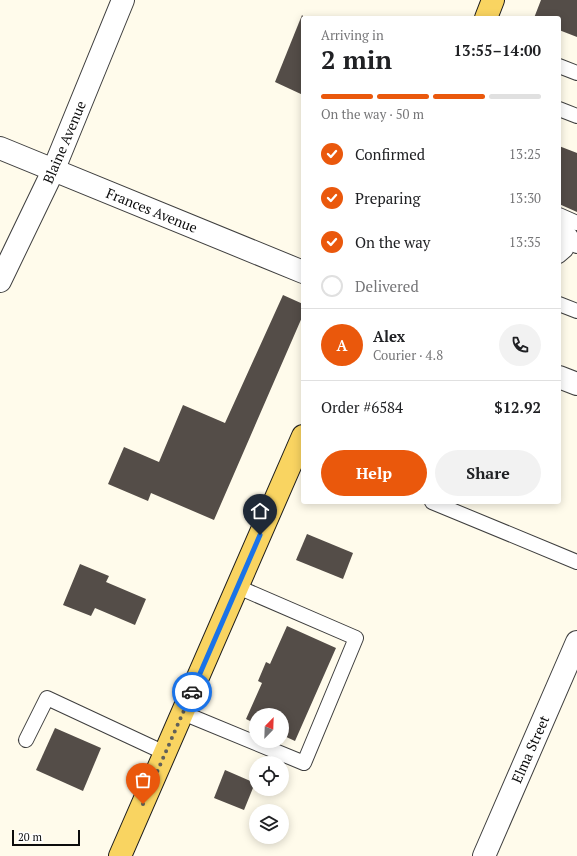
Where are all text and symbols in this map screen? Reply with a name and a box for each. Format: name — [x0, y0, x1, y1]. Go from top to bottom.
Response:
text: Arriving in — [321, 26, 384, 44]
text: 13:55–14:00 — [454, 40, 541, 60]
text: 2 min — [321, 42, 392, 76]
street label: Blaine Avenue — [38, 98, 90, 186]
text: On the way · 50 m — [321, 105, 424, 123]
icon: check — [321, 143, 343, 165]
text: Confirmed — [355, 144, 425, 164]
text: 13:25 — [509, 145, 541, 163]
street label: Frances Avenue — [104, 183, 200, 237]
icon: check — [321, 187, 343, 209]
text: Preparing — [355, 188, 420, 208]
text: 13:30 — [509, 189, 541, 207]
icon: check — [321, 231, 343, 253]
text: On the way — [355, 232, 430, 252]
text: 13:35 — [509, 233, 541, 251]
text: Delivered — [355, 276, 419, 296]
button: phone — [499, 324, 541, 366]
text: Alex — [373, 326, 405, 346]
text: A — [337, 335, 347, 355]
text: Courier · 4.8 — [373, 346, 443, 364]
text: Order #6584 — [321, 397, 403, 417]
text: $12.92 — [494, 397, 541, 417]
button: Help — [321, 450, 427, 496]
button: Share — [435, 450, 541, 496]
pin — [243, 494, 277, 535]
icon: home — [249, 500, 271, 522]
courier — [172, 672, 212, 712]
icon: car — [181, 681, 203, 703]
north arrow — [249, 708, 289, 748]
map controls — [249, 708, 289, 844]
street label: Elma Street — [507, 711, 554, 786]
button: locate — [249, 756, 289, 796]
pin — [126, 763, 160, 804]
icon: bag — [132, 769, 154, 791]
button: layers — [249, 804, 289, 844]
scale bar — [12, 828, 80, 847]
text: 20 m — [18, 830, 42, 844]

